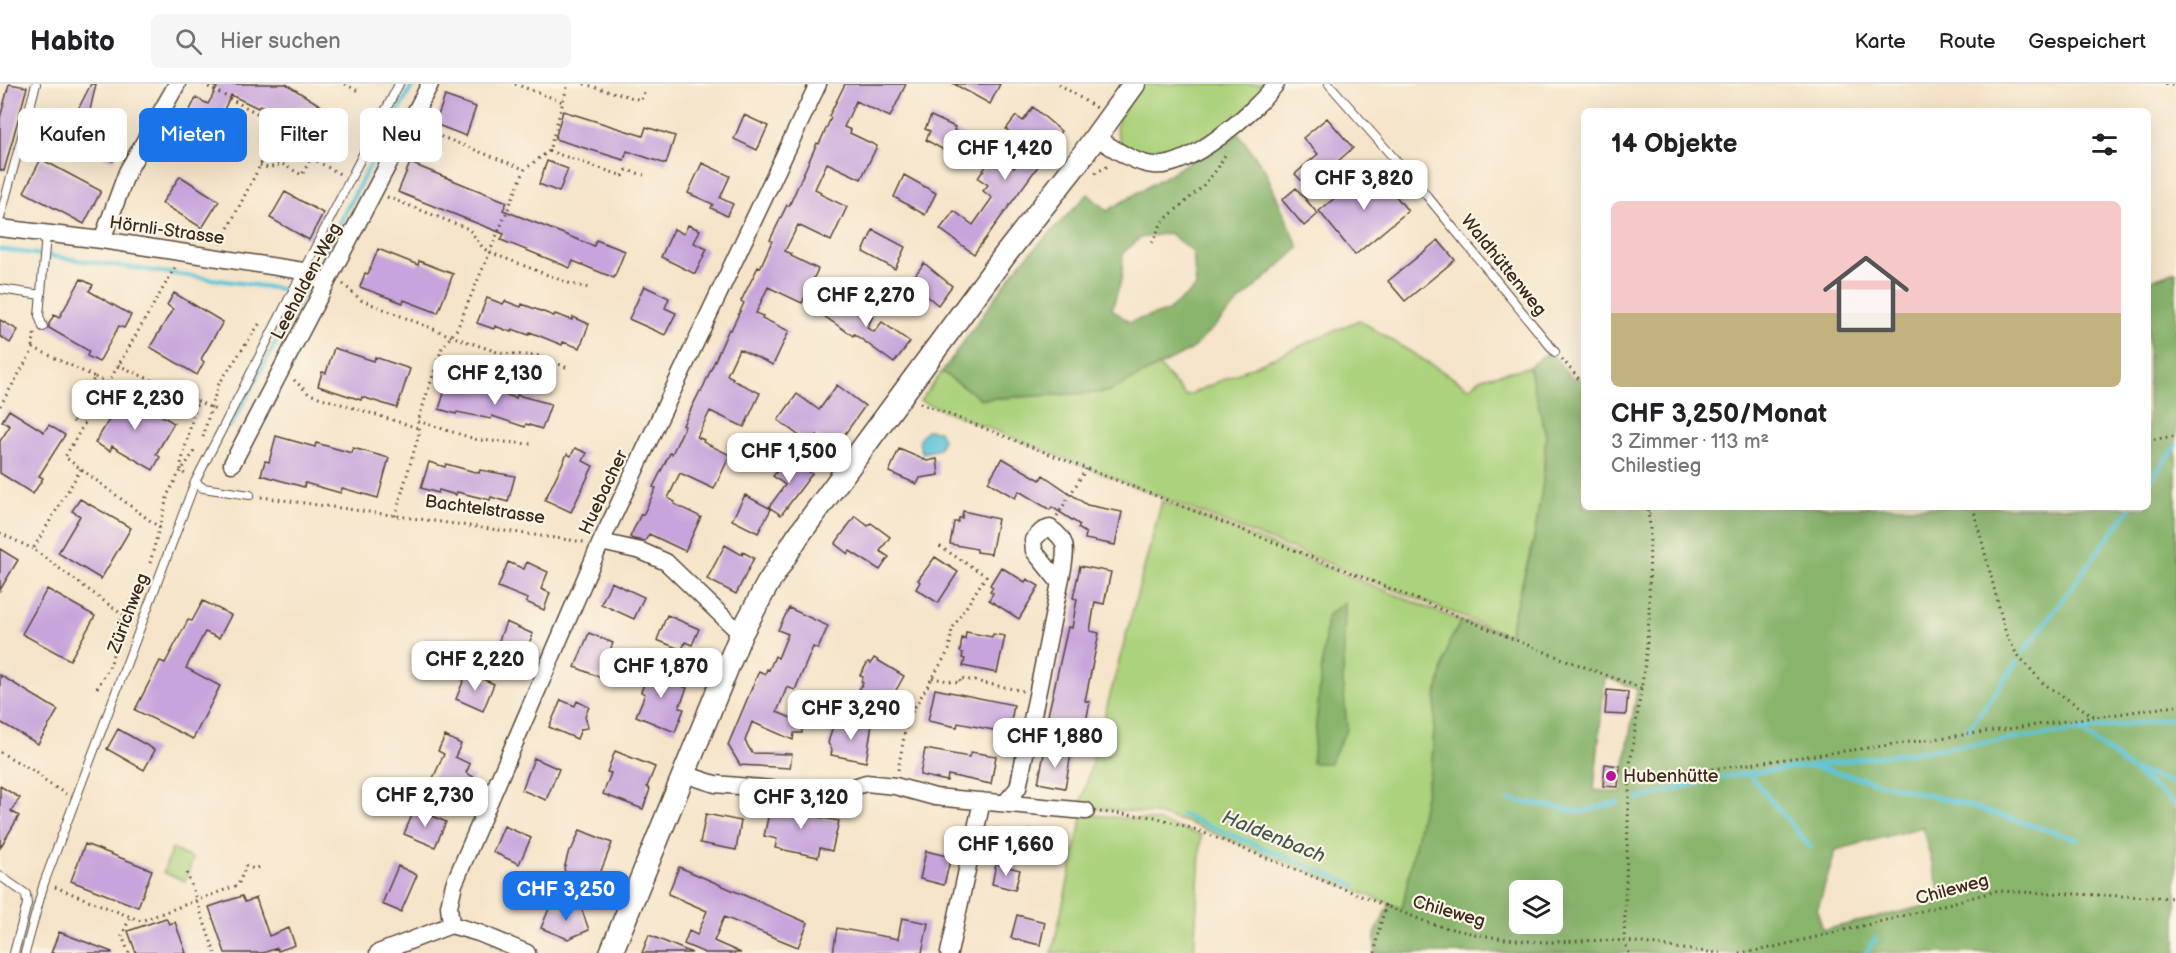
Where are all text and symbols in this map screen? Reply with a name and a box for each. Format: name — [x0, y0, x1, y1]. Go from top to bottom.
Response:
search box — [151, 14, 571, 68]
text: Habito — [30, 25, 115, 58]
icon: search — [172, 25, 205, 58]
text: Hier suchen — [220, 28, 341, 55]
text: Karte — [1854, 29, 1906, 54]
text: Route — [1939, 29, 1995, 54]
text: Gespeichert — [2028, 29, 2146, 54]
chip: Kaufen — [18, 108, 127, 162]
chip: Mieten — [139, 108, 247, 162]
chip: Filter — [259, 108, 348, 162]
chip: Neu — [360, 108, 442, 162]
icon: filters — [2088, 128, 2121, 161]
text: 14 Objekte — [1611, 129, 1738, 160]
pin: CHF 1,420 — [936, 130, 1074, 181]
text: CHF 1,420 — [957, 137, 1053, 161]
pin: CHF 3,820 — [1295, 160, 1433, 211]
text: CHF 3,820 — [1315, 167, 1413, 191]
street label: Waldhüttenweg — [1456, 211, 1551, 320]
street label: Hörnli-Strasse — [108, 212, 226, 249]
street label: Leehalden-Weg — [267, 219, 346, 343]
icon: home — [1812, 240, 1920, 348]
pin: CHF 2,270 — [797, 277, 935, 328]
text: CHF 2,270 — [817, 284, 915, 308]
pin: CHF 2,130 — [426, 355, 564, 406]
text: CHF 2,130 — [447, 362, 543, 386]
pin: CHF 2,230 — [66, 380, 204, 431]
text: CHF 2,230 — [86, 387, 184, 411]
text: CHF 3,250/Monat — [1611, 399, 1827, 430]
text: 3 Zimmer · 113 m² — [1611, 430, 1769, 454]
pin: CHF 1,500 — [720, 433, 858, 484]
text: CHF 1,500 — [741, 440, 837, 464]
street label: Huebacher — [575, 446, 632, 538]
text: Chilestieg — [1611, 454, 1701, 478]
street label: Bachtelstrasse — [424, 491, 547, 528]
street label: Zürichweg — [103, 570, 153, 657]
pin: CHF 2,220 — [406, 641, 544, 692]
text: CHF 2,220 — [426, 648, 524, 672]
pin: CHF 1,870 — [592, 648, 730, 699]
text: CHF 1,870 — [614, 655, 708, 679]
pin: CHF 3,290 — [782, 690, 920, 741]
text: CHF 3,290 — [802, 697, 900, 721]
pin: CHF 1,880 — [986, 718, 1124, 769]
text: CHF 1,880 — [1007, 725, 1103, 749]
place label: Hubenhütte — [1623, 766, 1719, 787]
marker: Hubenhütte — [1604, 769, 1618, 783]
pin: CHF 2,730 — [356, 777, 494, 828]
pin: CHF 3,120 — [732, 779, 870, 830]
text: CHF 2,730 — [376, 784, 474, 808]
text: CHF 3,120 — [753, 786, 849, 810]
water label: Haldenbach — [1219, 805, 1329, 869]
pin: CHF 1,660 — [937, 826, 1075, 877]
text: CHF 1,660 — [958, 833, 1054, 857]
street label: Chileweg — [1913, 870, 1991, 909]
pin: CHF 3,250 — [497, 871, 635, 922]
text: CHF 3,250 — [517, 878, 615, 902]
map controls — [1509, 880, 1563, 934]
button: layers — [1509, 880, 1563, 934]
street label: Chileweg — [1410, 891, 1488, 932]

